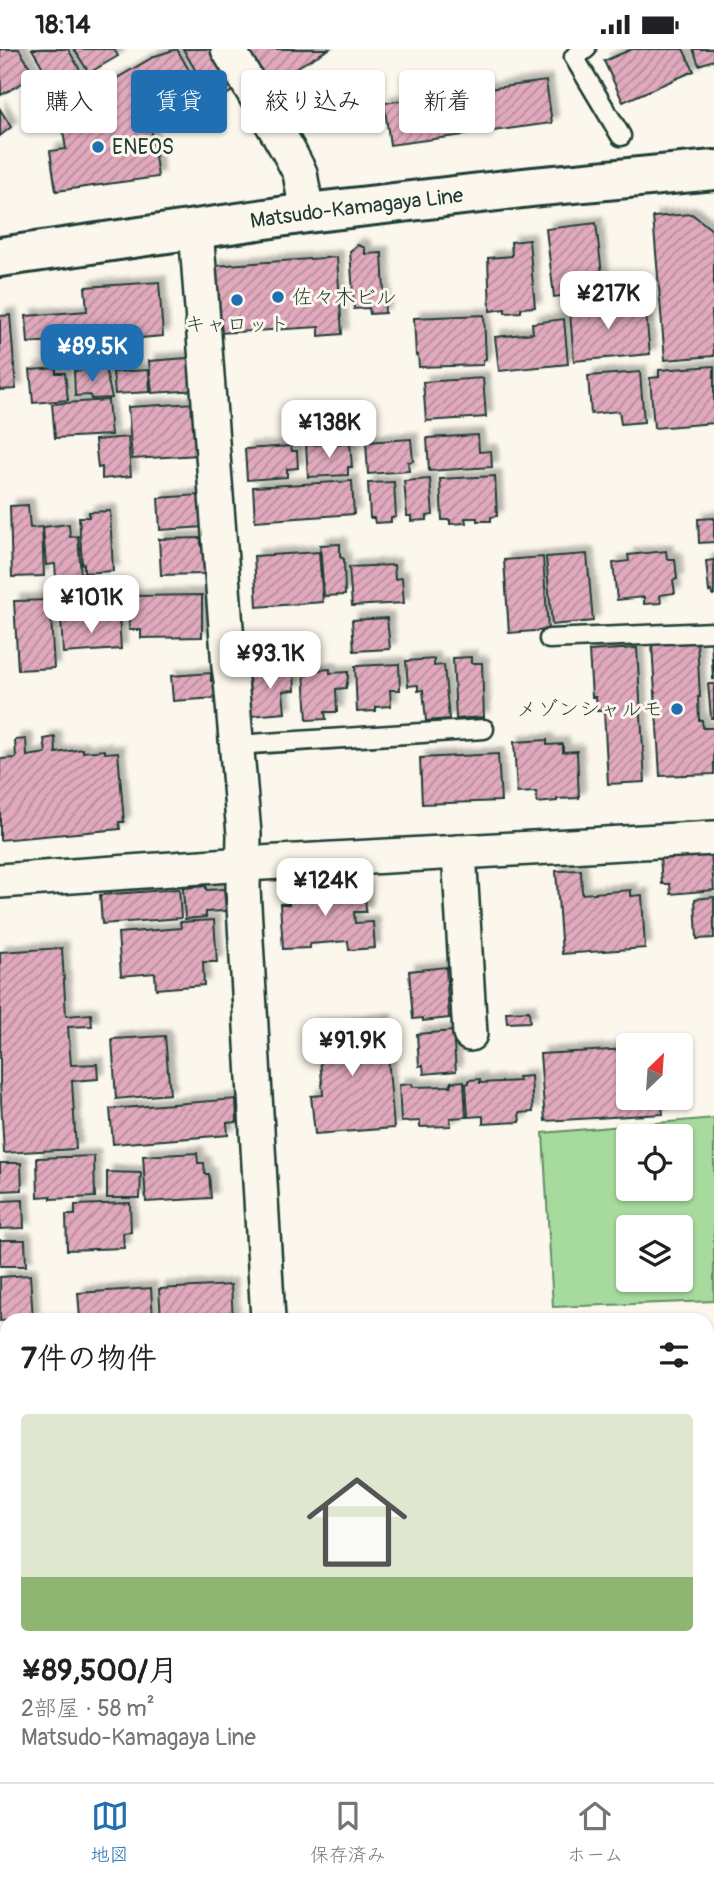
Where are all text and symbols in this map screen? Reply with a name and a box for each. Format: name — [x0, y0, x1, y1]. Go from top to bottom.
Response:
text: 18:14 — [35, 9, 90, 41]
chip: 購入 — [21, 70, 117, 133]
chip: 賃貸 — [131, 70, 227, 133]
chip: 絞り込み — [241, 70, 385, 133]
chip: 新着 — [399, 70, 495, 133]
place label: ENEOS — [112, 134, 174, 161]
marker: ENEOS — [90, 139, 106, 155]
street label: Matsudo-Kamagaya Line — [248, 182, 465, 235]
pin: ¥217K — [559, 271, 657, 331]
text: ¥217K — [576, 279, 640, 308]
place label: 佐々木ビル — [292, 284, 397, 311]
marker: 佐々木ビル — [270, 289, 286, 305]
marker: キャロット — [229, 292, 245, 308]
place label: キャロット — [185, 311, 290, 338]
pin: ¥89.5K — [35, 325, 149, 384]
text: ¥89.5K — [57, 332, 127, 361]
pin: ¥138K — [280, 401, 378, 460]
text: ¥138K — [297, 408, 361, 437]
pin: ¥101K — [42, 575, 140, 635]
text: ¥101K — [59, 583, 123, 612]
pin: ¥93.1K — [213, 631, 327, 691]
text: ¥93.1K — [236, 639, 304, 668]
place label: メゾンシャルモ — [516, 696, 663, 723]
marker: メゾンシャルモ — [669, 701, 685, 717]
pin: ¥124K — [276, 859, 374, 918]
text: ¥124K — [292, 866, 358, 895]
pin: ¥91.9K — [295, 1019, 409, 1078]
text: ¥91.9K — [318, 1026, 386, 1055]
north arrow — [616, 1033, 693, 1109]
map controls — [616, 1033, 693, 1292]
button: locate — [616, 1124, 693, 1201]
button: layers — [616, 1215, 693, 1292]
icon: filters — [655, 1336, 693, 1374]
text: 7件の物件 — [21, 1340, 157, 1377]
icon: home — [294, 1459, 420, 1585]
text: ¥89,500/月 — [21, 1652, 178, 1689]
text: 2部屋 · 58 m² — [21, 1694, 155, 1723]
text: Matsudo-Kamagaya Line — [21, 1723, 256, 1752]
tab: 地図 — [91, 1797, 129, 1867]
tab: 保存済み — [310, 1797, 386, 1867]
tab: ホーム — [567, 1797, 623, 1867]

